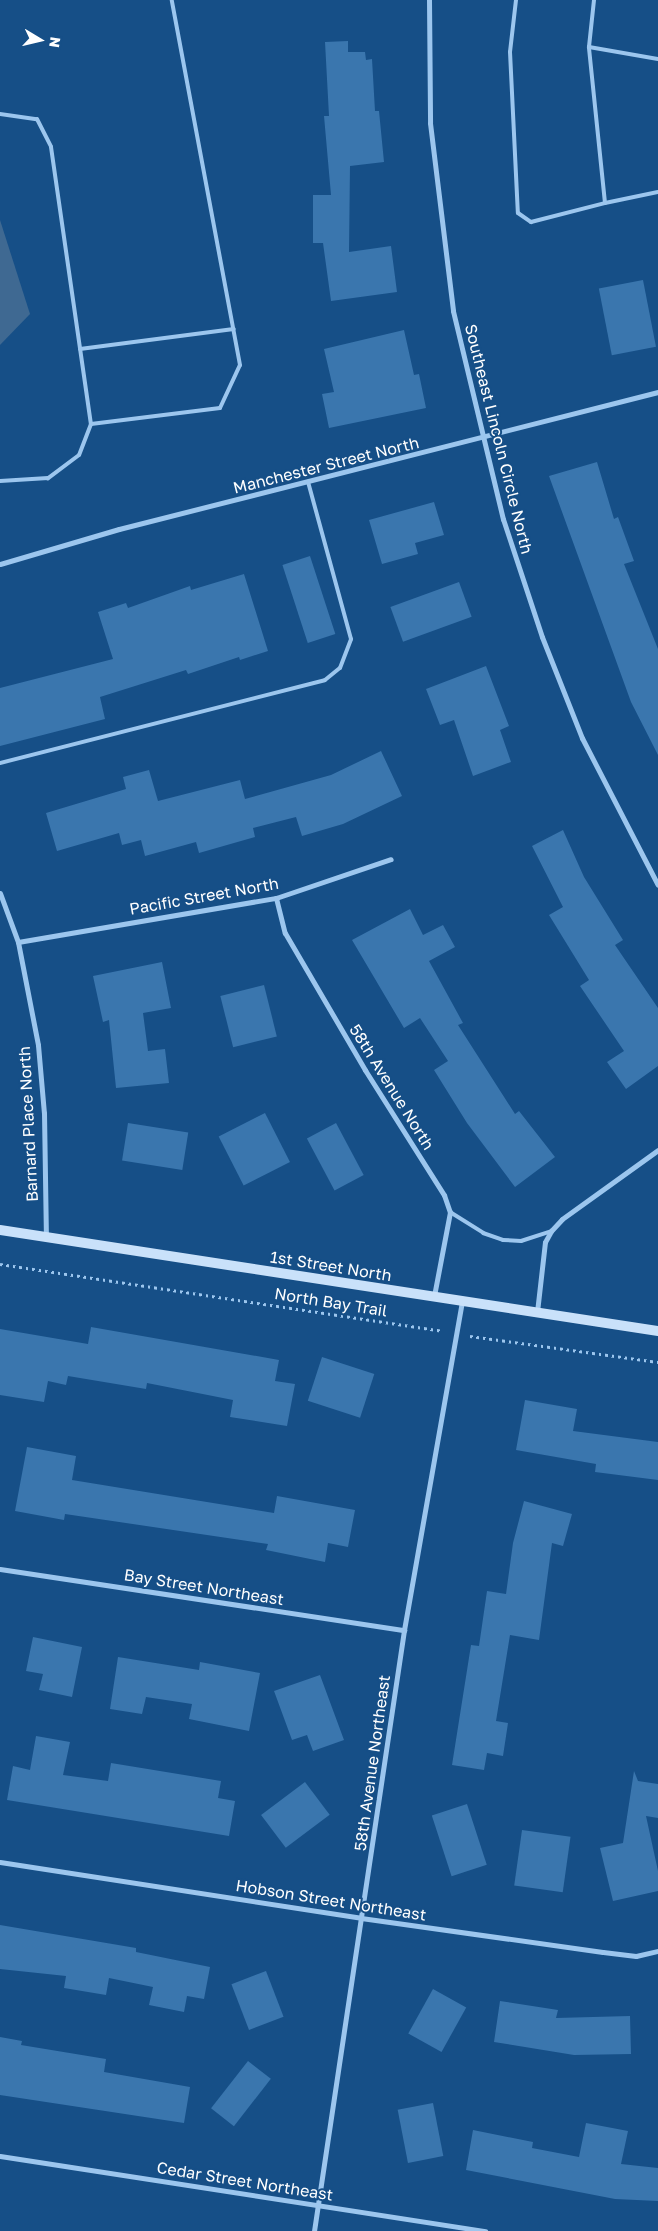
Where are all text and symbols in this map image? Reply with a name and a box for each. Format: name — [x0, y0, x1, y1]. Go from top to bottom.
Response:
north arrow — [15, 15, 65, 65]
text: N — [46, 36, 65, 49]
street label: Southeast Lincoln Circle North — [461, 322, 537, 556]
street label: Manchester Street North — [231, 433, 421, 497]
street label: Pacific Street North — [128, 873, 280, 919]
street label: 58th Avenue North — [346, 1021, 438, 1153]
street label: Barnard Place North — [14, 1046, 42, 1202]
street label: 1st Street North — [269, 1247, 393, 1285]
street label: North Bay Trail — [273, 1284, 389, 1320]
street label: Bay Street Northeast — [123, 1565, 285, 1609]
street label: 58th Avenue Northeast — [350, 1674, 394, 1852]
street label: Hobson Street Northeast — [234, 1875, 428, 1925]
street label: Cedar Street Northeast — [155, 2158, 335, 2204]

